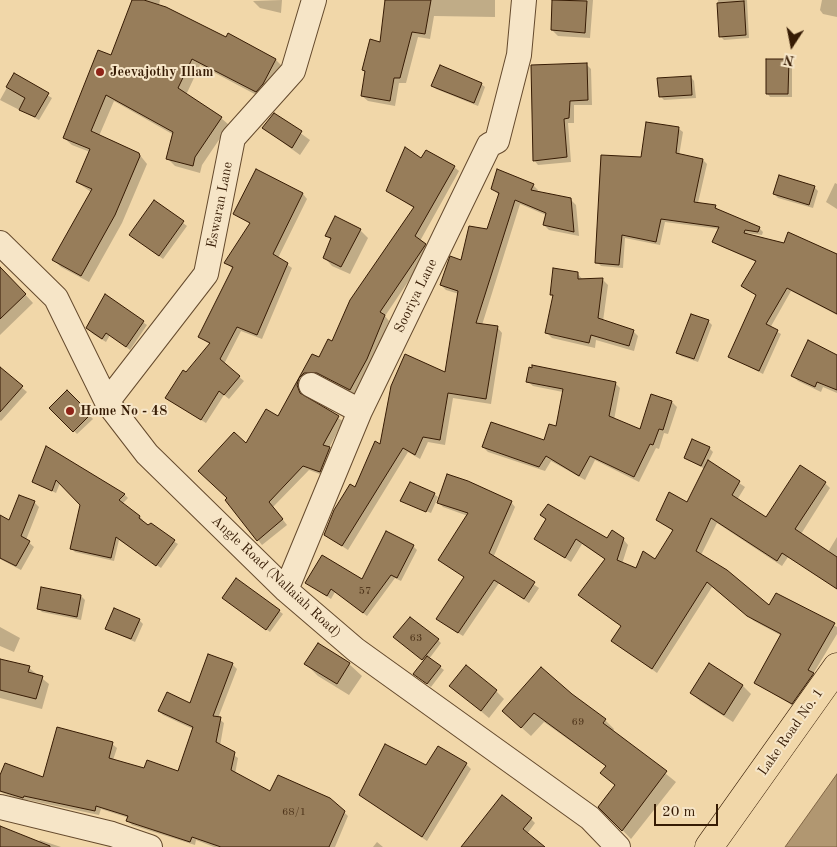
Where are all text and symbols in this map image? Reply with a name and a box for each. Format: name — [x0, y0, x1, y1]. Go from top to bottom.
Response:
north arrow — [767, 20, 817, 70]
text: N — [783, 52, 796, 68]
place label: Jeevajothy Illam — [110, 64, 214, 80]
marker: Jeevajothy Illam — [94, 66, 106, 78]
street label: Eswaran Lane — [203, 160, 237, 250]
street label: Sooriya Lane — [391, 256, 441, 336]
place label: Home No - 48 — [80, 403, 167, 419]
marker: Home No - 48 — [64, 405, 76, 417]
street label: Angle Road (Nallaiah Road) — [208, 513, 344, 641]
house number: 57 — [359, 584, 371, 598]
house number: 63 — [410, 631, 422, 645]
street label: Lake Road No. 1 — [755, 685, 827, 779]
house number: 69 — [572, 715, 584, 729]
scale bar — [657, 794, 721, 826]
house number: 68/1 — [282, 805, 306, 819]
text: 20 m — [662, 805, 696, 820]

